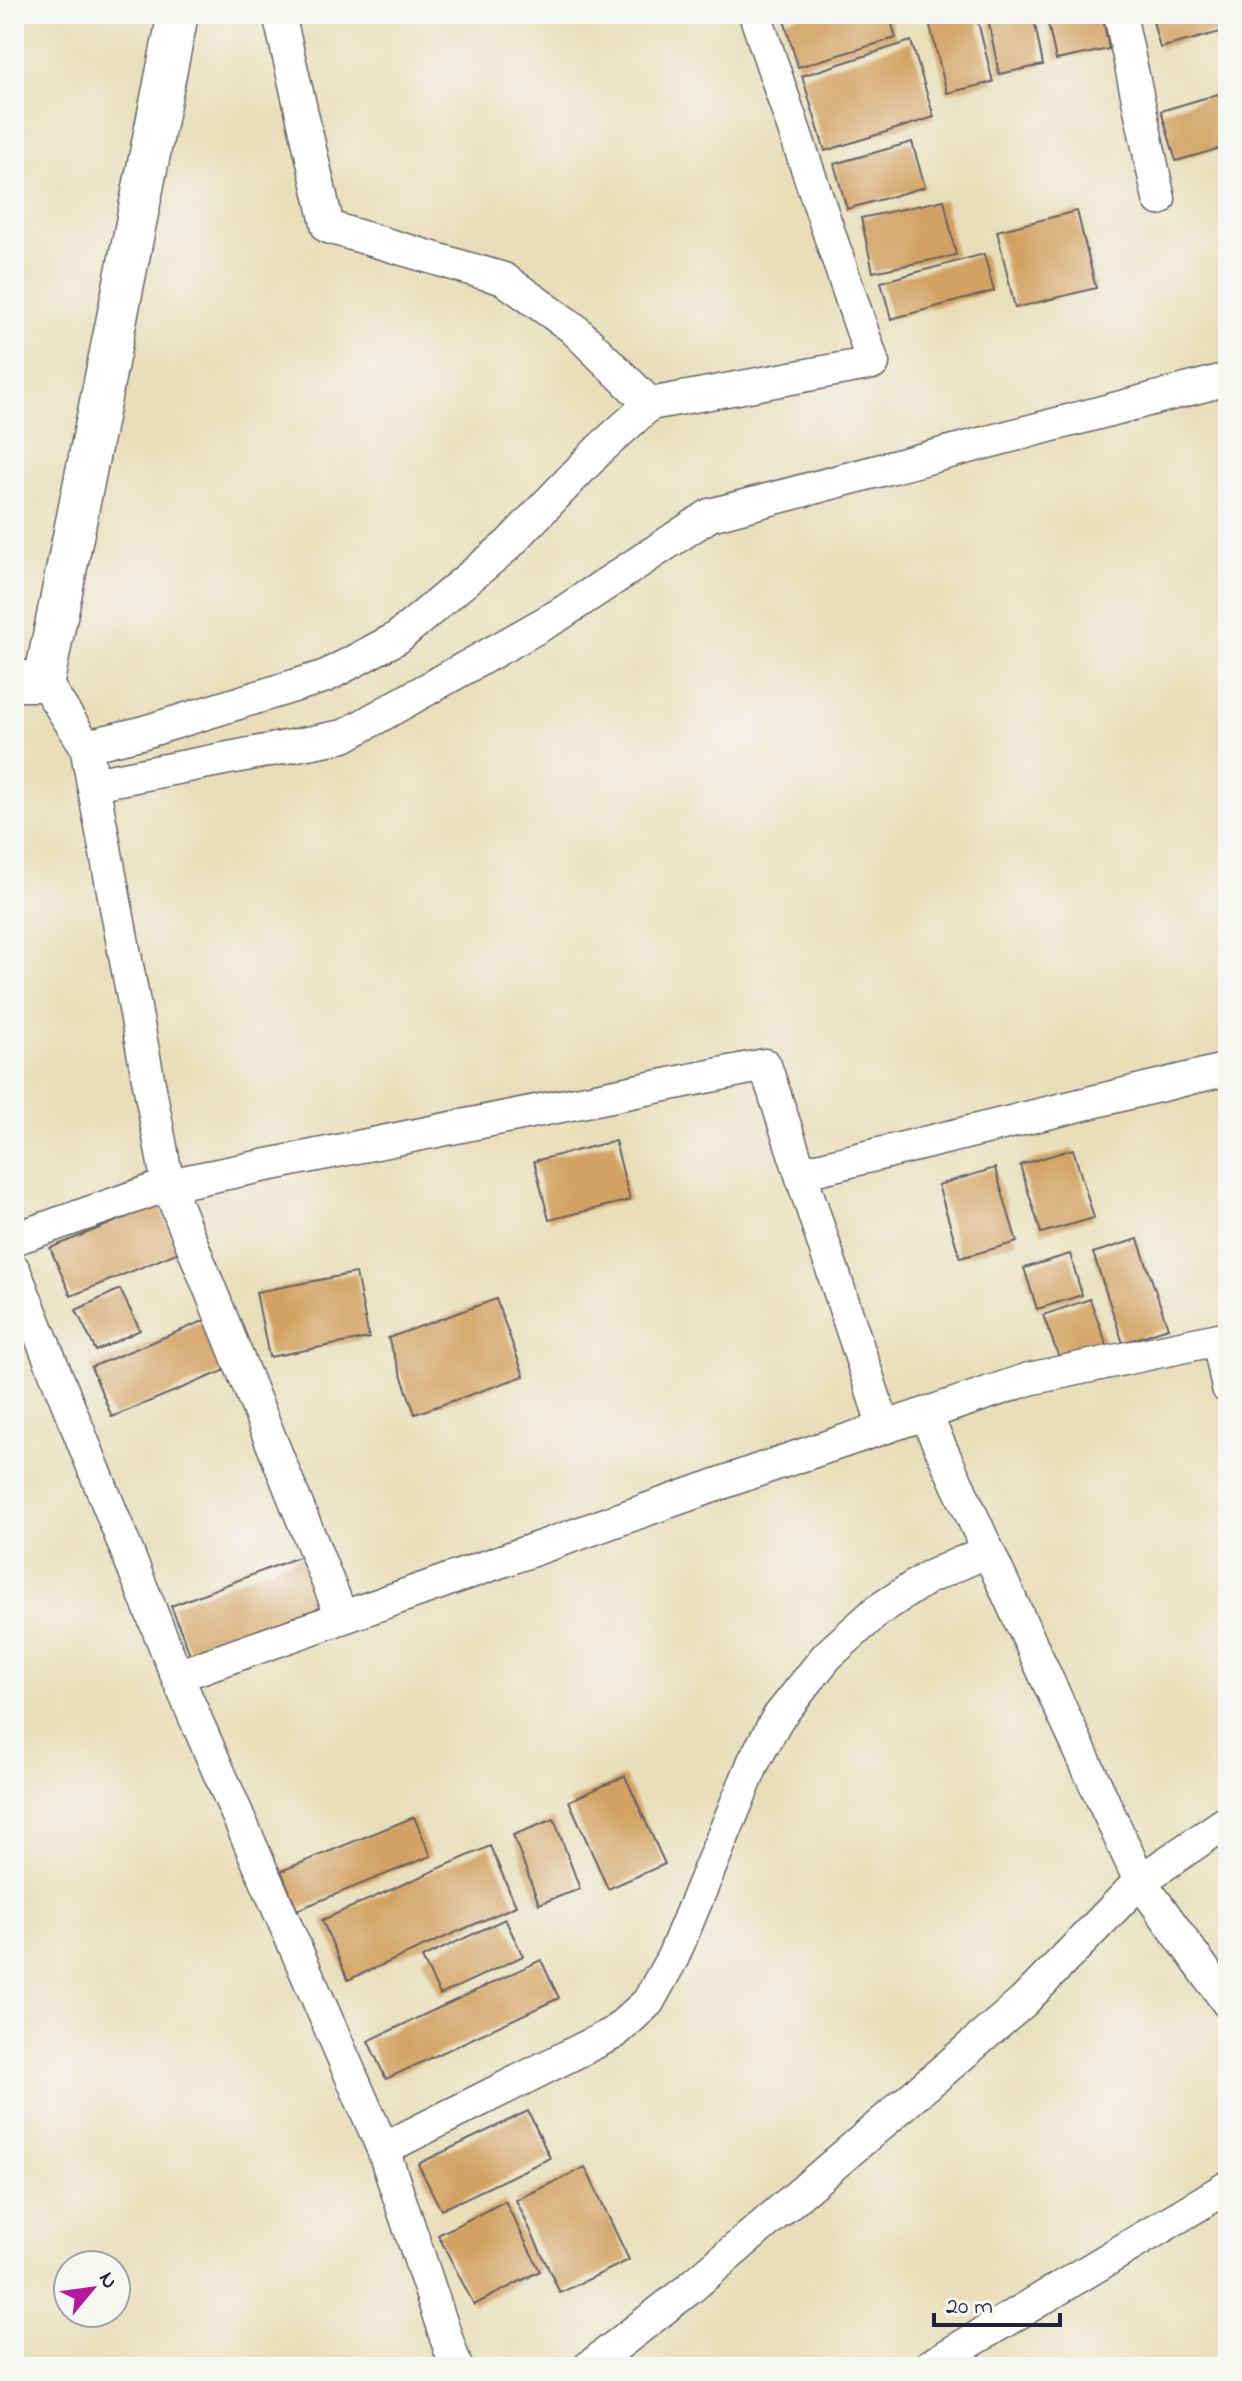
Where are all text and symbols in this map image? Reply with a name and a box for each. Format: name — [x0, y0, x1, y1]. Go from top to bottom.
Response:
north arrow — [52, 2249, 132, 2329]
text: N — [89, 2267, 124, 2295]
scale bar — [934, 2277, 1060, 2327]
text: 20 m — [946, 2290, 993, 2325]

